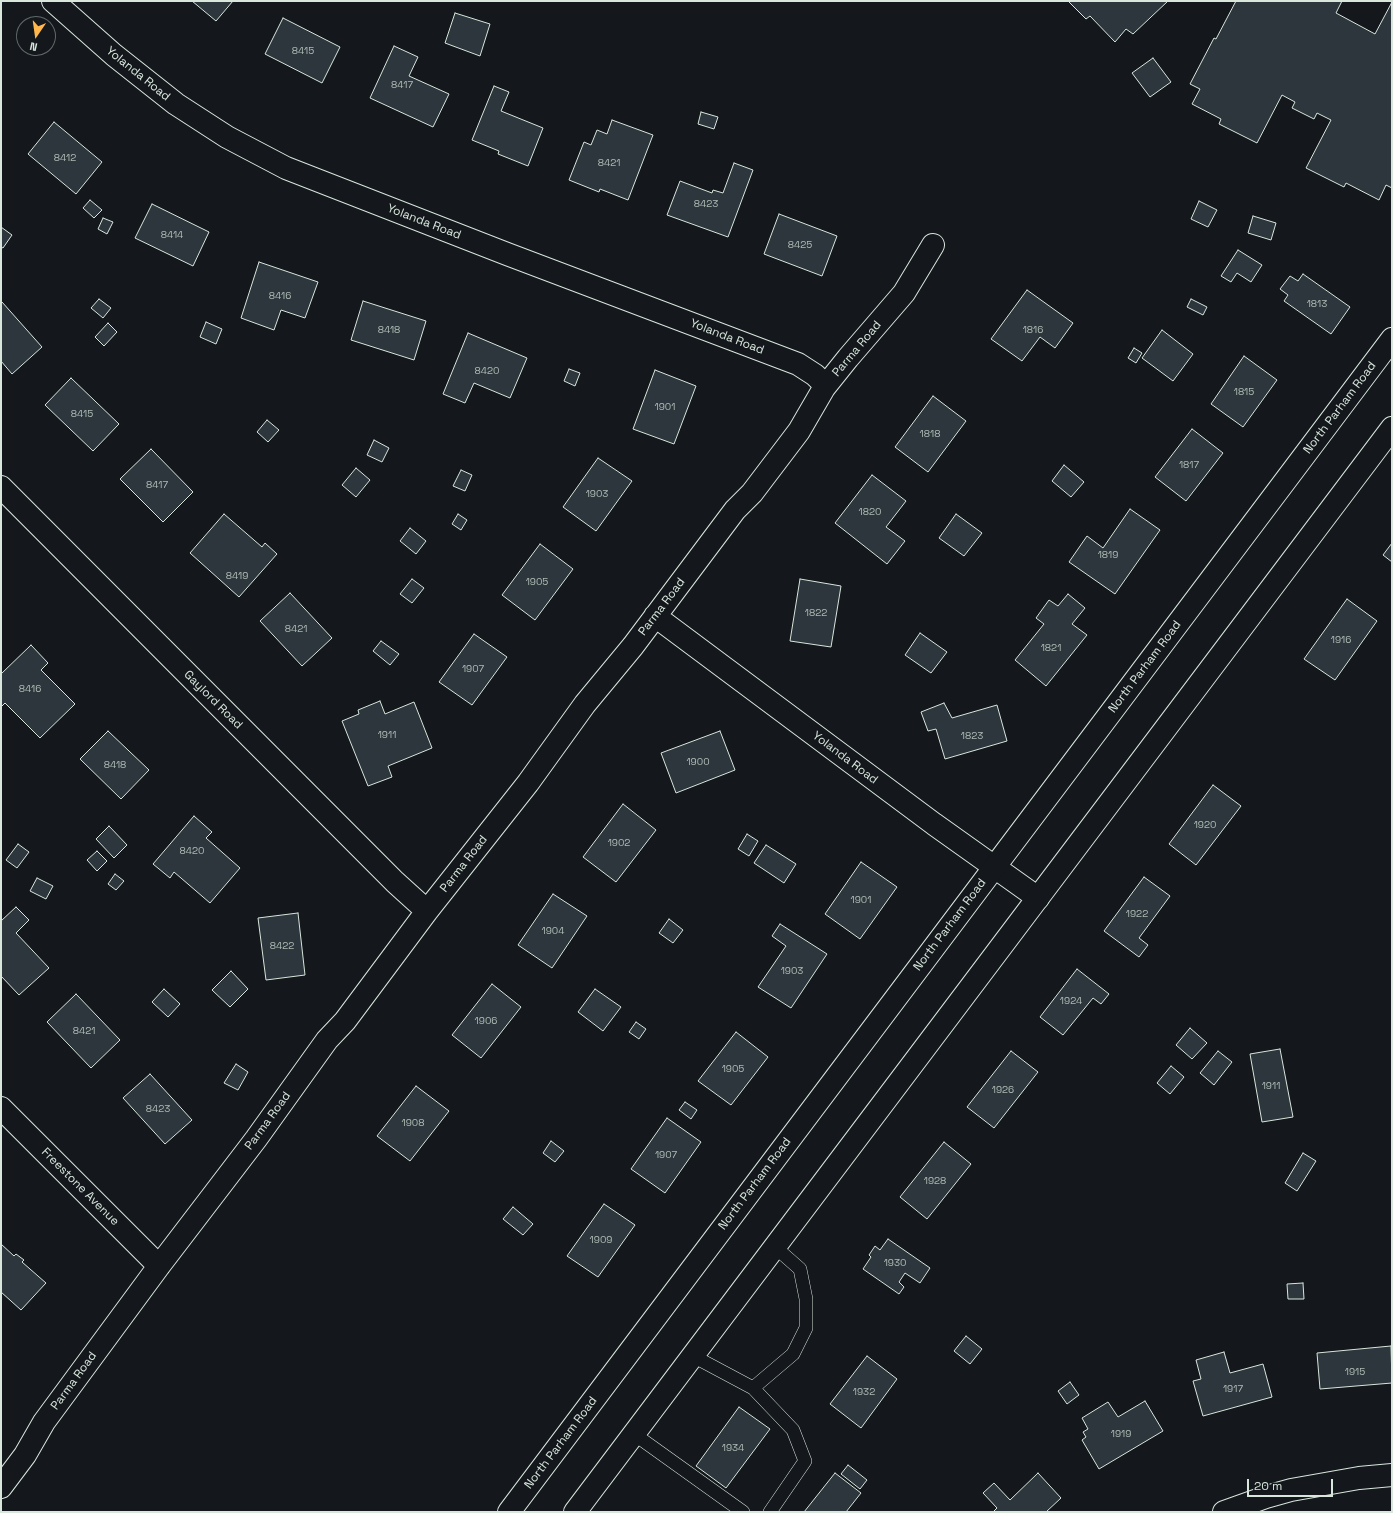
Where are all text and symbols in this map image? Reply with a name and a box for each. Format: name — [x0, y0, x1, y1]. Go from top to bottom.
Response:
north arrow — [16, 16, 56, 56]
text: N — [28, 39, 39, 54]
street label: Yolanda Road — [103, 44, 173, 104]
house number: 8415 — [292, 45, 314, 57]
house number: 8417 — [391, 79, 413, 91]
house number: 8412 — [54, 152, 76, 164]
house number: 8421 — [598, 157, 620, 169]
house number: 8423 — [694, 198, 718, 210]
street label: Yolanda Road — [385, 201, 463, 243]
house number: 8414 — [161, 229, 183, 241]
house number: 8425 — [788, 239, 812, 251]
house number: 8416 — [269, 290, 291, 302]
house number: 1813 — [1307, 298, 1327, 310]
street label: Yolanda Road — [688, 316, 766, 358]
street label: Parma Road — [830, 318, 884, 380]
house number: 8418 — [378, 324, 400, 336]
house number: 1816 — [1023, 324, 1043, 336]
street label: North Parham Road — [1301, 359, 1379, 457]
house number: 8420 — [475, 365, 499, 377]
house number: 1815 — [1234, 386, 1254, 398]
house number: 1901 — [655, 401, 675, 413]
house number: 8415 — [71, 408, 93, 420]
house number: 1818 — [920, 428, 940, 440]
house number: 1817 — [1179, 459, 1199, 471]
house number: 8417 — [146, 479, 168, 491]
house number: 1903 — [586, 488, 608, 500]
house number: 1820 — [859, 506, 881, 518]
house number: 1819 — [1098, 549, 1118, 561]
house number: 8419 — [226, 570, 248, 582]
street label: Parma Road — [636, 575, 688, 639]
house number: 1905 — [526, 576, 548, 588]
house number: 1822 — [805, 607, 827, 619]
street label: North Parham Road — [1106, 618, 1184, 716]
house number: 8421 — [285, 623, 307, 635]
house number: 1916 — [1331, 634, 1351, 646]
house number: 1821 — [1041, 642, 1061, 654]
house number: 1907 — [462, 663, 484, 675]
street label: Gaylord Road — [181, 668, 245, 732]
house number: 8416 — [19, 683, 41, 695]
house number: 1911 — [378, 729, 396, 741]
street label: Yolanda Road — [809, 729, 881, 787]
house number: 1823 — [961, 730, 983, 742]
house number: 1900 — [686, 756, 710, 768]
house number: 8418 — [104, 759, 126, 771]
house number: 1920 — [1194, 819, 1216, 831]
street label: Parma Road — [437, 833, 491, 895]
house number: 1902 — [608, 837, 630, 849]
house number: 8420 — [180, 845, 204, 857]
street label: North Parham Road — [911, 876, 989, 974]
house number: 1901 — [851, 894, 871, 906]
house number: 1922 — [1126, 908, 1148, 920]
house number: 1904 — [542, 925, 564, 937]
house number: 8422 — [270, 940, 294, 952]
house number: 1903 — [781, 965, 803, 977]
house number: 1924 — [1060, 995, 1082, 1007]
house number: 1906 — [475, 1015, 497, 1027]
house number: 8421 — [73, 1025, 95, 1037]
house number: 1905 — [722, 1063, 744, 1075]
house number: 1911 — [1262, 1080, 1280, 1092]
house number: 1926 — [992, 1084, 1014, 1096]
street label: Parma Road — [242, 1089, 294, 1153]
house number: 8423 — [146, 1103, 170, 1115]
house number: 1908 — [402, 1117, 424, 1129]
street label: North Parham Road — [716, 1135, 794, 1233]
street label: Freestone Avenue — [38, 1145, 122, 1229]
house number: 1907 — [655, 1149, 677, 1161]
house number: 1928 — [924, 1175, 946, 1187]
house number: 1909 — [590, 1234, 612, 1246]
house number: 1930 — [884, 1257, 906, 1269]
street label: Parma Road — [48, 1349, 100, 1413]
house number: 1915 — [1345, 1366, 1365, 1378]
house number: 1917 — [1223, 1383, 1243, 1395]
house number: 1932 — [853, 1386, 875, 1398]
street label: North Parham Road — [522, 1394, 600, 1492]
house number: 1919 — [1111, 1428, 1131, 1440]
house number: 1934 — [722, 1442, 744, 1454]
scale bar — [1249, 1471, 1335, 1497]
text: 20 m — [1254, 1478, 1282, 1494]

